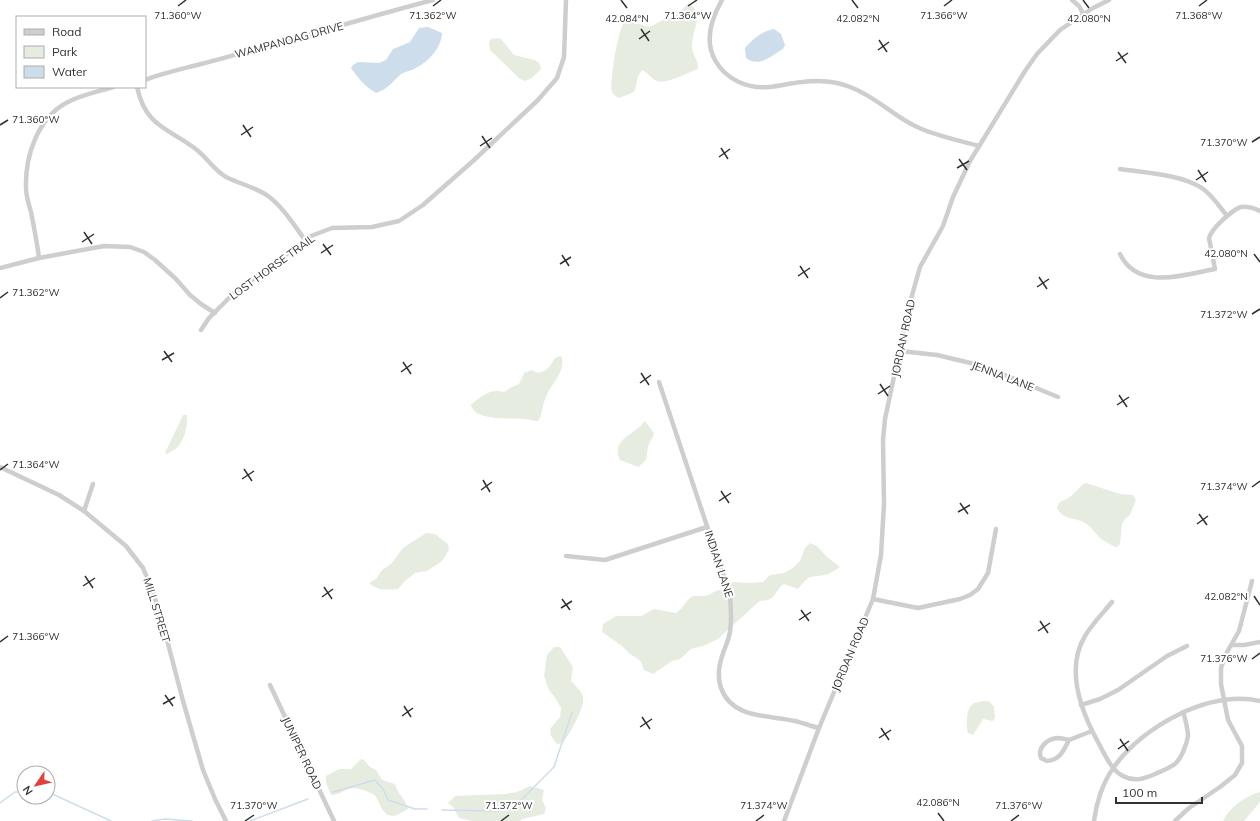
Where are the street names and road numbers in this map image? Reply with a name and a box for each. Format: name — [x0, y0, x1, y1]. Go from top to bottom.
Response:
street label: WAMPANOAG DRIVE — [233, 19, 345, 61]
street label: LOST HORSE TRAIL — [227, 231, 317, 303]
street label: JORDAN ROAD — [888, 298, 918, 378]
street label: JENNA LANE — [970, 358, 1036, 394]
street label: INDIAN LANE — [702, 529, 736, 599]
street label: MILL STREET — [140, 576, 174, 645]
street label: JORDAN ROAD — [828, 615, 872, 693]
street label: JUNIPER ROAD — [279, 714, 325, 792]

